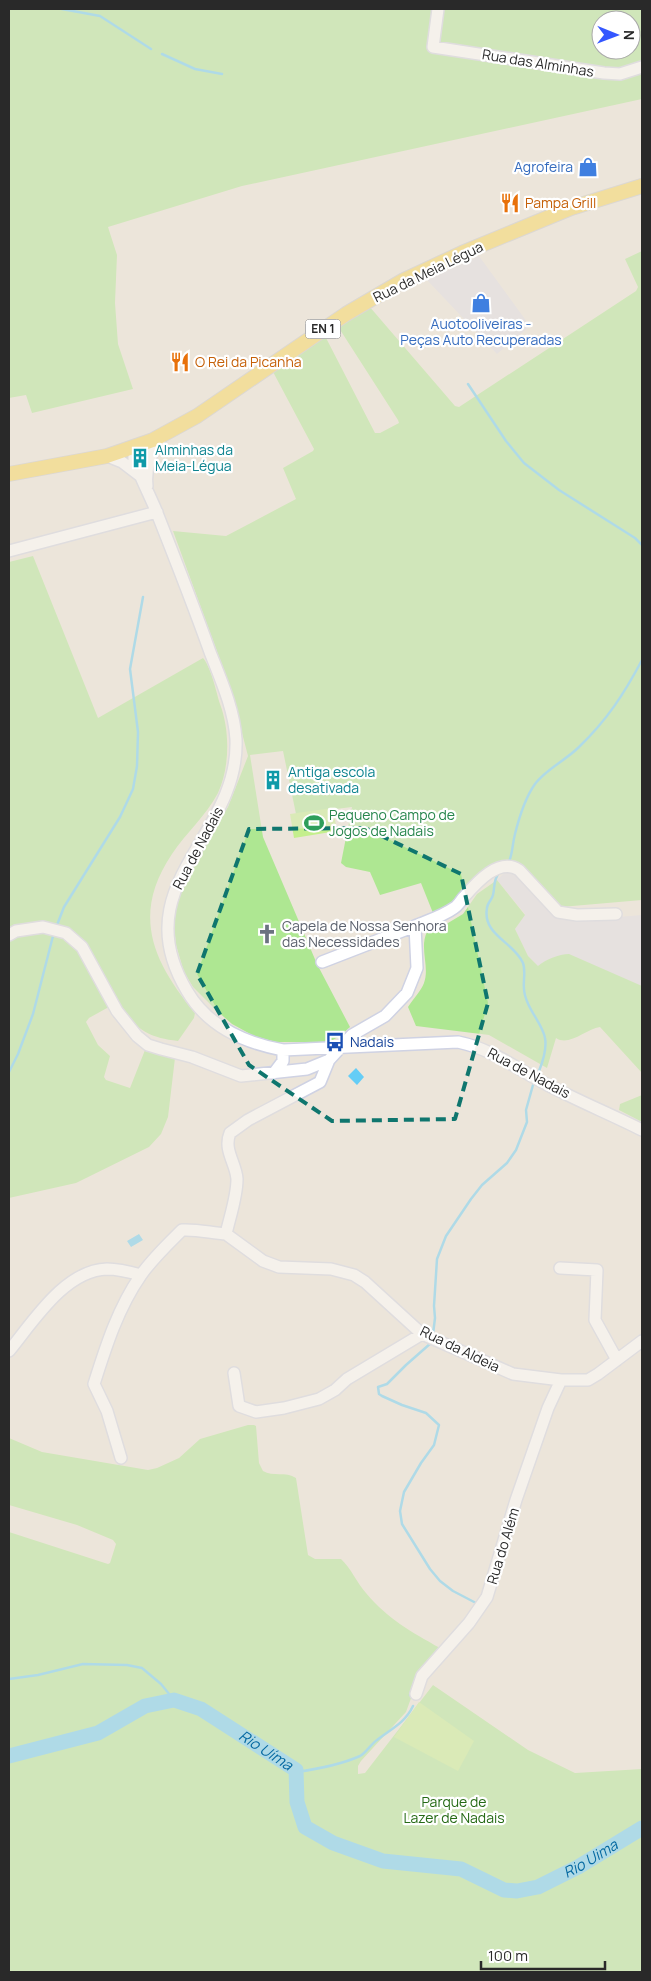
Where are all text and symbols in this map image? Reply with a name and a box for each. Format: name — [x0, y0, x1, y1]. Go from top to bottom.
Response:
north arrow — [591, 10, 641, 60]
text: N — [620, 30, 639, 40]
street label: Rua das Alminhas — [481, 44, 595, 81]
shop icon: Agrofeira — [577, 156, 599, 178]
place label: Agrofeira — [514, 157, 573, 176]
restaurant icon: Pampa Grill — [499, 192, 521, 214]
place label: Pampa Grill — [525, 193, 596, 212]
street label: Rua da Meia Légua — [370, 237, 486, 306]
shop icon: Auotooliveiras - Peças Auto Recuperadas — [470, 292, 492, 314]
place label: Auotooliveiras - Peças Auto Recuperadas — [400, 314, 562, 349]
road number: EN 1 — [306, 320, 340, 338]
restaurant icon: O Rei da Picanha — [169, 351, 191, 373]
place label: O Rei da Picanha — [195, 352, 302, 371]
place label: Alminhas da Meia-Légua — [155, 440, 233, 475]
building icon: Alminhas da Meia-Légua — [129, 447, 151, 469]
place label: Antiga escola desativada — [288, 762, 375, 797]
building icon: Antiga escola desativada — [262, 769, 284, 791]
street label: Rua de Nadais — [168, 803, 227, 892]
place label: Pequeno Campo de Jogos de Nadais — [329, 805, 455, 840]
sports icon: Pequeno Campo de Jogos de Nadais — [303, 812, 325, 834]
place label: Capela de Nossa Senhora das Necessidades — [282, 916, 447, 951]
church icon: Capela de Nossa Senhora das Necessidades — [256, 923, 278, 945]
bus stop icon: Nadais — [324, 1031, 346, 1053]
place label: Nadais — [350, 1032, 394, 1051]
street label: Rua de Nadais — [485, 1043, 574, 1102]
street label: Rua da Aldeia — [417, 1321, 503, 1376]
street label: Rua do Além — [482, 1505, 523, 1586]
water label: Rio Uíma — [235, 1725, 297, 1775]
park label: Parque de Lazer de Nadais — [403, 1792, 505, 1827]
water label: Rio Uima — [560, 1834, 622, 1883]
scale bar — [481, 1938, 605, 1970]
text: 100 m — [488, 1945, 528, 1966]

